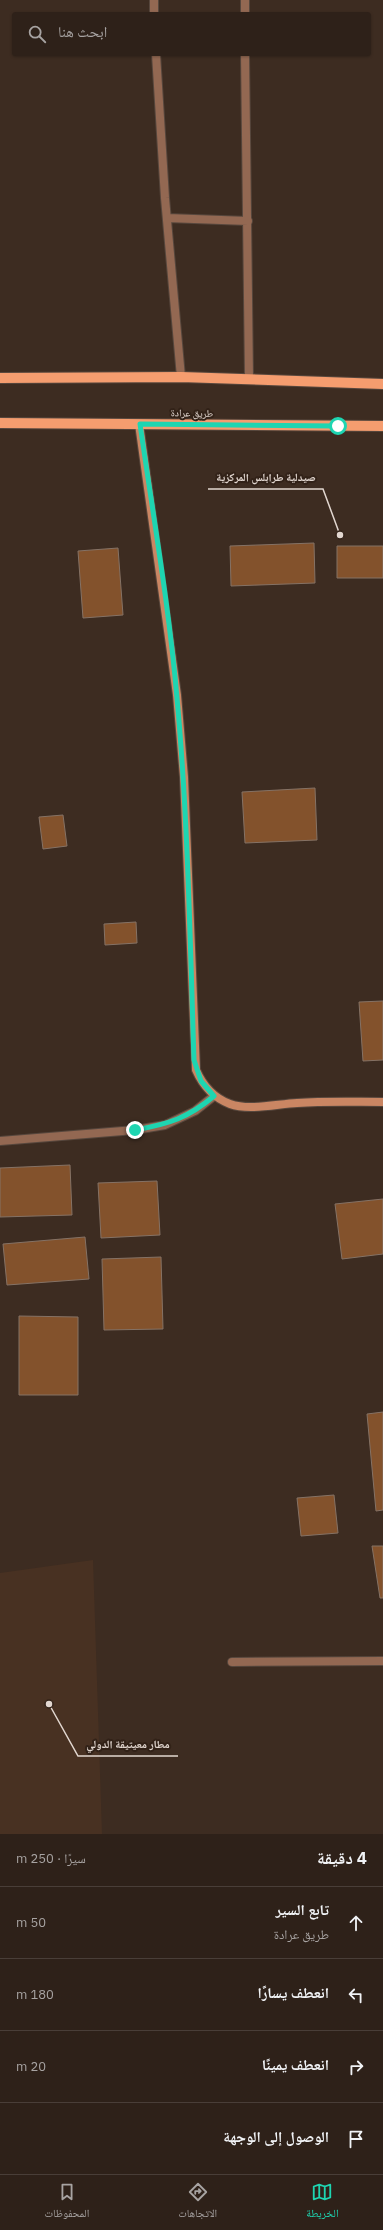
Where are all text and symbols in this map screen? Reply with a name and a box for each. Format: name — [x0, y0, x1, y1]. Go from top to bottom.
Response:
search box — [12, 12, 371, 56]
text: ابحث هنا — [58, 22, 107, 41]
icon: search — [26, 23, 48, 45]
street label: طريق عرادة — [171, 406, 214, 420]
route start — [329, 417, 347, 435]
callout: صيدلية طرابلس المركزية — [208, 466, 323, 489]
text: صيدلية طرابلس المركزية — [216, 470, 316, 485]
route end — [126, 1121, 144, 1139]
callout: مطار معيتيقة الدولي — [78, 1733, 178, 1756]
text: مطار معيتيقة الدولي — [86, 1737, 170, 1753]
text: 4 دقيقة — [317, 1847, 367, 1869]
text: سيرًا · 250 m — [16, 1850, 86, 1867]
text: تابع السير — [275, 1900, 329, 1919]
icon: ahead — [345, 1912, 367, 1934]
text: 50 m — [16, 1914, 46, 1931]
text: طريق عرادة — [274, 1926, 329, 1943]
text: انعطف يسارًا — [257, 1983, 329, 2002]
icon: left — [345, 1984, 367, 2006]
text: 180 m — [16, 1986, 54, 2003]
text: انعطف يمينًا — [262, 2055, 329, 2074]
icon: right — [345, 2056, 367, 2078]
text: 20 m — [16, 2058, 46, 2075]
text: الوصول إلى الوجهة — [223, 2127, 329, 2146]
icon: arrive — [345, 2128, 367, 2150]
tab: المحفوظات — [44, 2181, 89, 2224]
tab: الاتجاهات — [178, 2181, 217, 2224]
tab: الخريطة — [306, 2181, 339, 2224]

